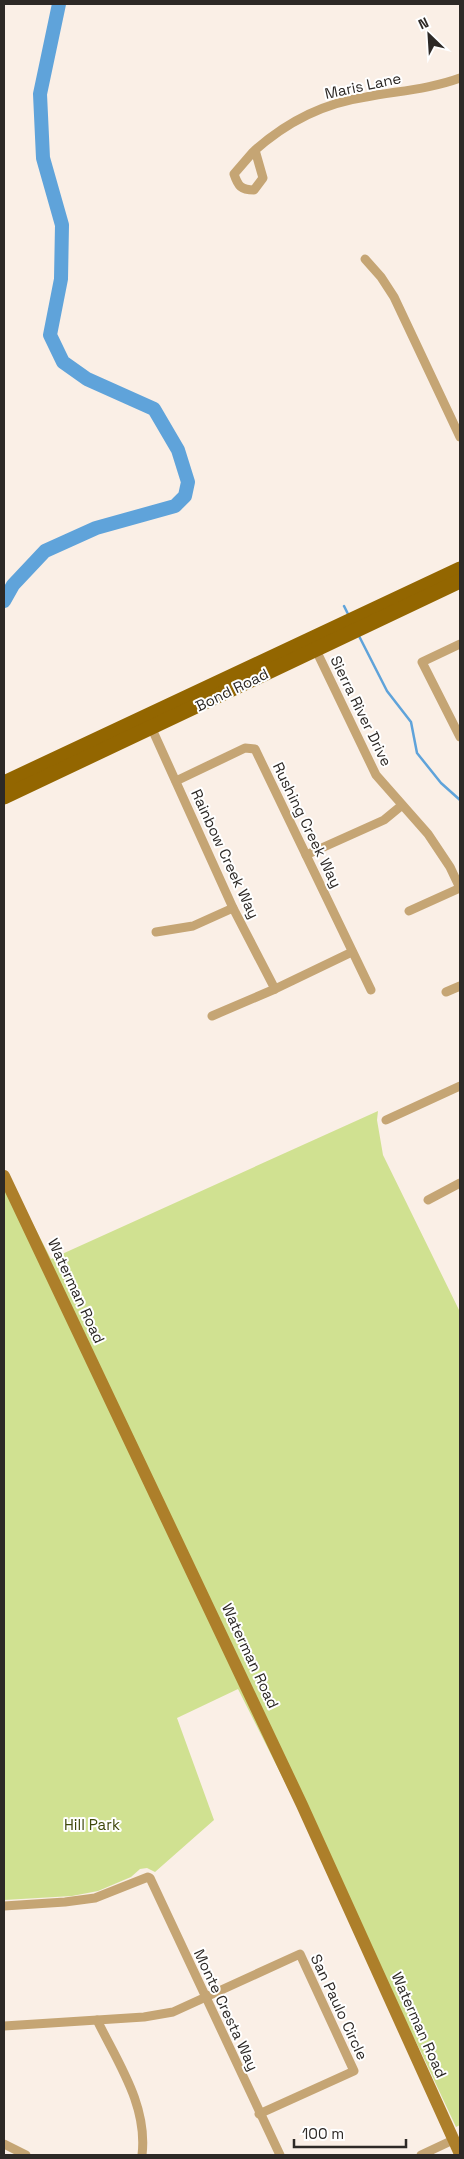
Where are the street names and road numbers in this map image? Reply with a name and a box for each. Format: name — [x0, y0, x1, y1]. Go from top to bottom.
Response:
street label: Maris Lane — [323, 68, 403, 103]
street label: Sierra River Drive — [326, 652, 396, 769]
street label: Bond Road — [192, 664, 271, 715]
street label: Rushing Creek Way — [269, 759, 346, 891]
street label: Rainbow Creek Way — [187, 786, 264, 922]
street label: Waterman Road — [44, 1235, 109, 1346]
street label: Waterman Road — [218, 1600, 283, 1711]
street label: Monte Cresta Way — [190, 1946, 263, 2074]
street label: San Paulo Circle — [307, 1951, 372, 2063]
street label: Waterman Road — [388, 1969, 451, 2081]

